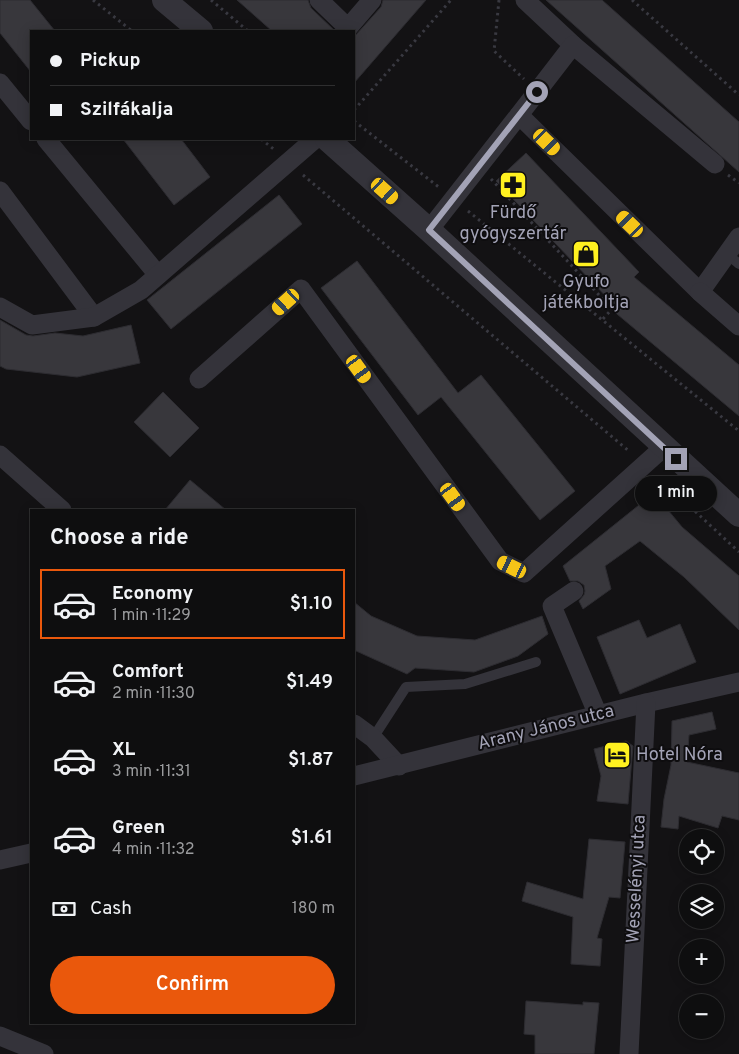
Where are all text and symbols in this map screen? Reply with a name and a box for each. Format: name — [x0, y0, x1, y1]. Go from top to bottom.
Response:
text: Pickup — [80, 49, 140, 73]
route start — [526, 81, 548, 103]
text: Szilfákalja — [80, 98, 173, 122]
car — [530, 126, 563, 158]
pharmacy icon: Fürdő gyógyszertár — [498, 170, 528, 200]
car — [368, 175, 401, 207]
place label: Fürdő gyógyszertár — [460, 202, 566, 246]
car — [613, 208, 646, 240]
shop icon: Gyufo játékboltja — [571, 239, 601, 269]
place label: Gyufo játékboltja — [542, 271, 629, 315]
car — [269, 286, 302, 318]
car — [344, 352, 373, 386]
route end — [665, 448, 687, 470]
callout: 1 min — [635, 476, 717, 512]
car — [438, 480, 467, 514]
text: 1 min — [657, 483, 695, 503]
text: Choose a ride — [50, 525, 188, 552]
car — [495, 554, 528, 580]
icon: car — [52, 582, 97, 627]
text: Economy — [112, 582, 193, 606]
text: $1.10 — [290, 592, 333, 616]
text: 1 min · 11:29 — [112, 606, 191, 626]
icon: car — [52, 660, 97, 705]
text: Comfort — [112, 660, 184, 684]
text: $1.49 — [286, 670, 333, 694]
text: 2 min · 11:30 — [112, 684, 195, 704]
street label: Arany János utca — [475, 700, 617, 756]
icon: car — [52, 738, 97, 783]
text: XL — [112, 738, 135, 762]
hotel icon: Hotel Nóra — [602, 740, 632, 770]
place label: Hotel Nóra — [636, 744, 723, 767]
text: $1.87 — [288, 748, 333, 772]
text: 3 min · 11:31 — [112, 762, 191, 782]
street label: Wesselényi utca — [622, 814, 652, 944]
icon: car — [52, 816, 97, 861]
text: Green — [112, 816, 165, 840]
text: $1.61 — [291, 826, 333, 850]
map controls — [679, 829, 724, 1039]
button: locate — [679, 829, 724, 874]
text: 4 min · 11:32 — [112, 840, 194, 860]
button: layers — [679, 884, 724, 929]
icon: cash — [50, 895, 78, 923]
text: Cash — [90, 897, 132, 921]
text: 180 m — [292, 899, 335, 919]
button: + — [679, 939, 724, 984]
button: Confirm — [50, 956, 335, 1014]
button: − — [679, 994, 724, 1039]

